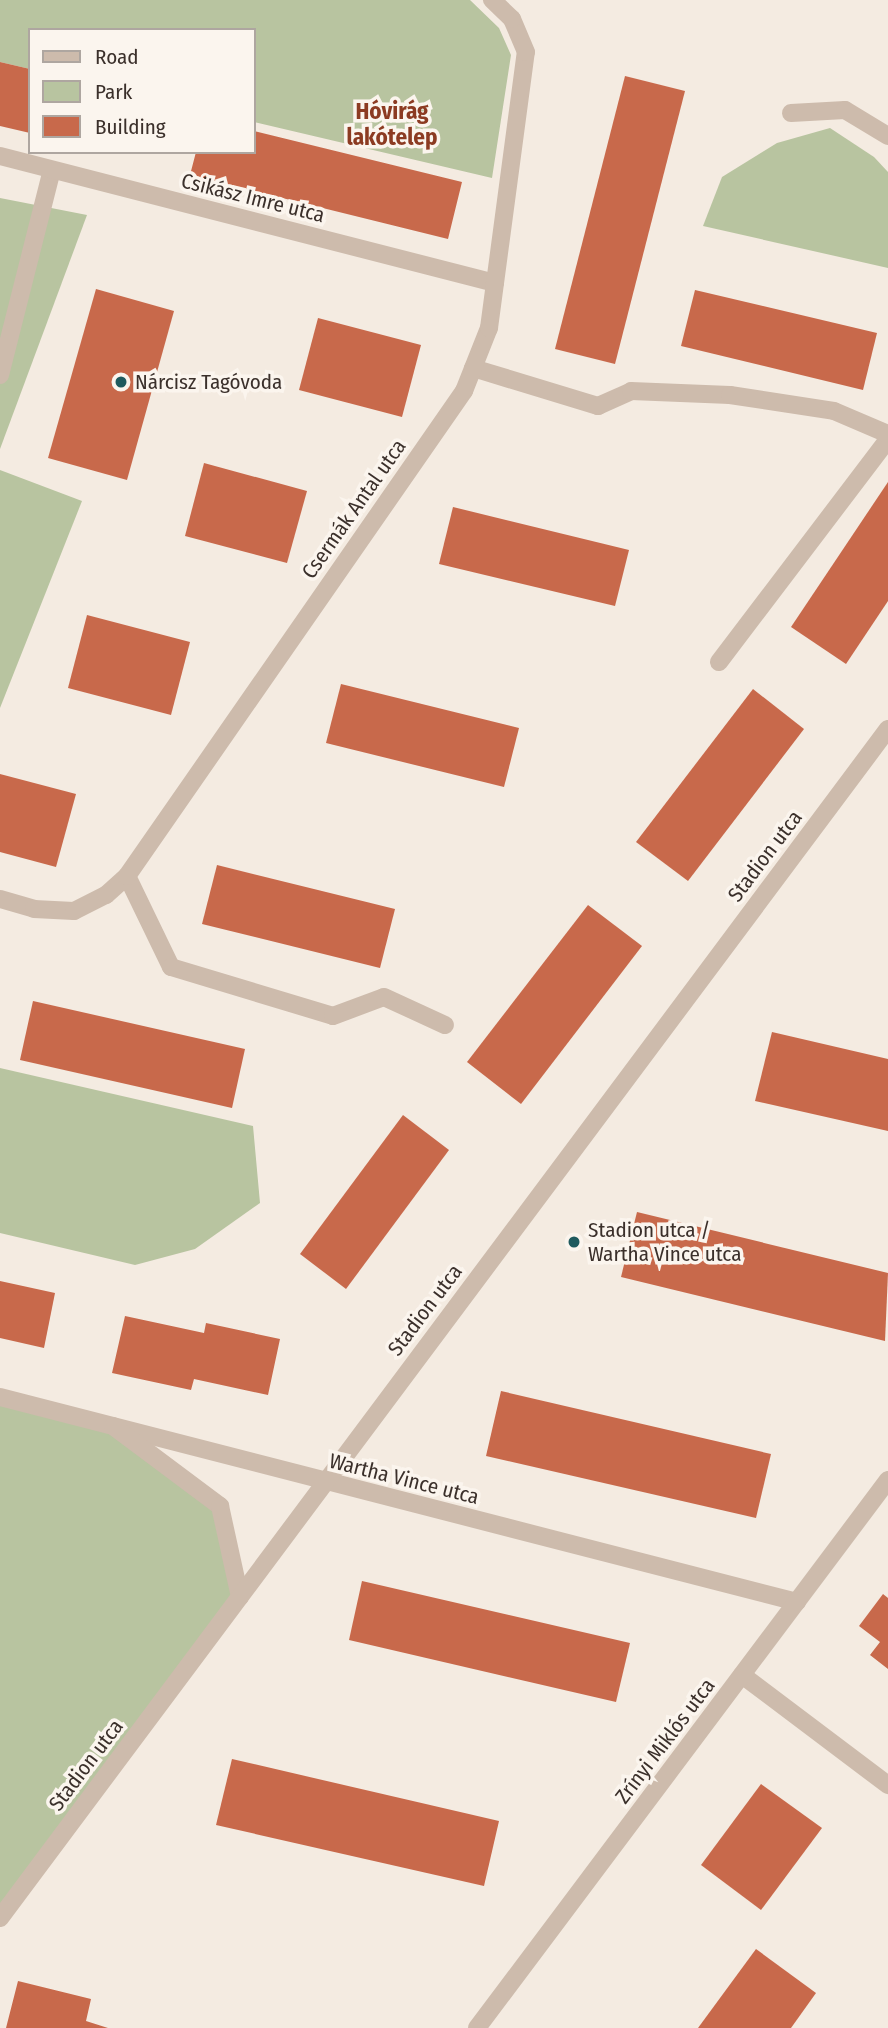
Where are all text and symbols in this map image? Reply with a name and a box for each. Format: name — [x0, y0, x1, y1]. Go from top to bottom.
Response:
legend — [28, 28, 256, 154]
text: Road — [95, 44, 139, 70]
text: Park — [95, 79, 132, 105]
district label: Hóvirág lakótelep — [347, 97, 437, 151]
text: Building — [95, 114, 166, 140]
street label: Csikász Imre utca — [179, 168, 327, 228]
place label: Nárcisz Tagóvoda — [135, 369, 282, 395]
marker: Nárcisz Tagóvoda — [113, 374, 129, 390]
street label: Csermák Antal utca — [297, 435, 411, 583]
street label: Stadion utca — [723, 805, 807, 907]
place label: Stadion utca / Wartha Vince utca — [588, 1217, 741, 1267]
marker: Stadion utca / Wartha Vince utca — [566, 1234, 582, 1250]
street label: Stadion utca — [383, 1259, 467, 1361]
street label: Wartha Vince utca — [327, 1448, 481, 1510]
street label: Zrínyi Miklós utca — [610, 1674, 720, 1808]
street label: Stadion utca — [44, 1714, 128, 1816]

